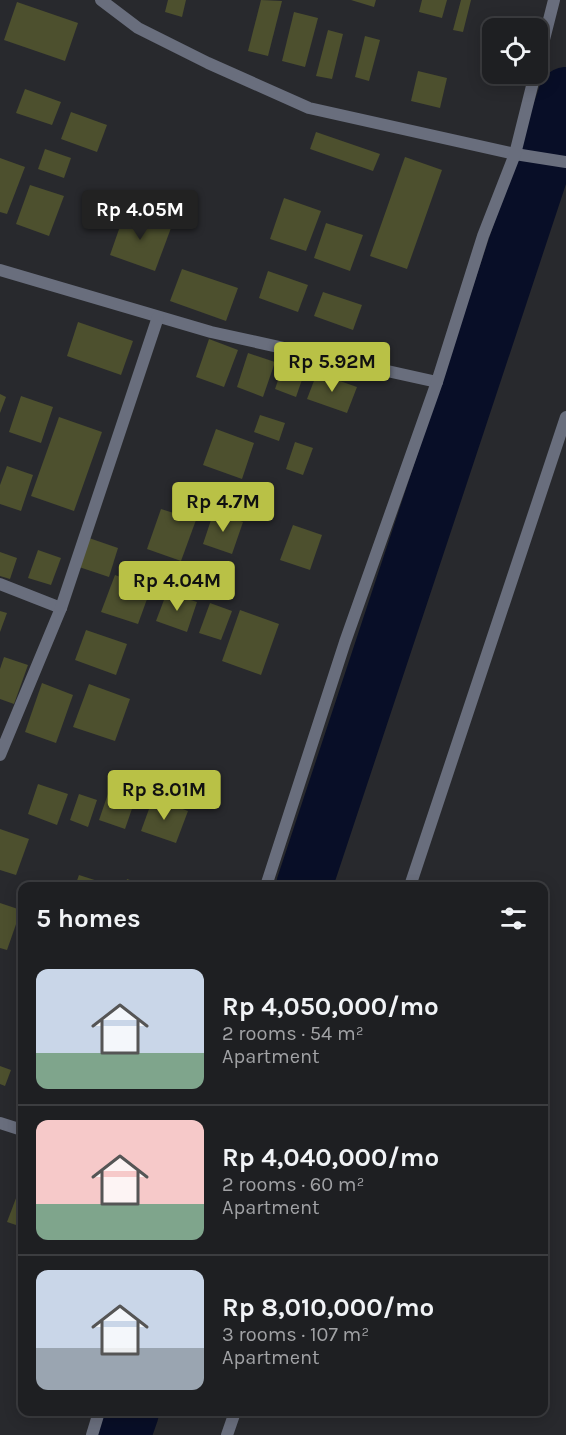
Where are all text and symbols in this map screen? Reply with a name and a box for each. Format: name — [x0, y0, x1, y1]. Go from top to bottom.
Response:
map controls — [482, 18, 548, 84]
button: locate — [482, 18, 548, 84]
pin: Rp 4.05M — [78, 190, 202, 241]
text: Rp 4.05M — [96, 198, 184, 221]
pin: Rp 5.92M — [270, 342, 394, 393]
text: Rp 5.92M — [288, 350, 376, 373]
pin: Rp 4.7M — [168, 482, 278, 533]
text: Rp 4.7M — [186, 490, 260, 513]
pin: Rp 4.04M — [115, 561, 239, 612]
text: Rp 4.04M — [133, 569, 221, 592]
pin: Rp 8.01M — [102, 770, 226, 821]
text: Rp 8.01M — [122, 778, 206, 801]
icon: filters — [497, 902, 530, 935]
text: 5 homes — [36, 903, 141, 934]
text: Rp 4,050,000/mo — [222, 991, 439, 1022]
icon: home — [84, 993, 156, 1065]
text: 2 rooms · 54 m² — [222, 1022, 364, 1045]
text: Apartment — [222, 1045, 320, 1068]
text: Rp 4,040,000/mo — [222, 1142, 439, 1173]
icon: home — [84, 1144, 156, 1216]
text: 2 rooms · 60 m² — [222, 1173, 365, 1196]
text: Apartment — [222, 1196, 320, 1219]
text: Rp 8,010,000/mo — [222, 1292, 434, 1323]
icon: home — [84, 1294, 156, 1366]
text: 3 rooms · 107 m² — [222, 1323, 369, 1346]
text: Apartment — [222, 1346, 320, 1369]

